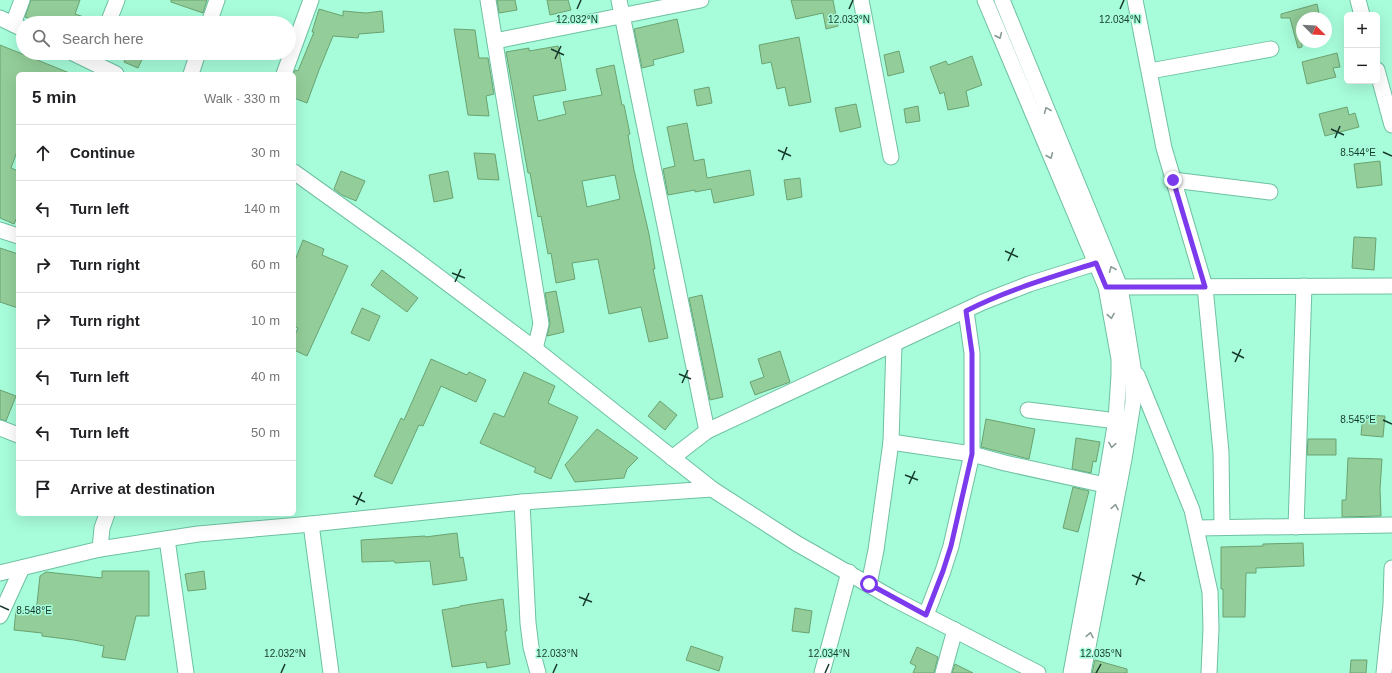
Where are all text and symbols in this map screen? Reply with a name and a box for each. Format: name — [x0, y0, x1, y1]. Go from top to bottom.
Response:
north arrow — [1296, 12, 1332, 48]
map controls — [1344, 12, 1380, 84]
button: + — [1344, 12, 1380, 48]
text: 12.032°N — [556, 14, 598, 25]
text: 12.033°N — [828, 14, 870, 25]
text: 12.034°N — [1099, 14, 1141, 25]
search box — [16, 16, 296, 60]
icon: search — [30, 27, 52, 49]
text: Search here — [62, 30, 144, 47]
one-way arrow — [995, 33, 1003, 40]
button: − — [1344, 48, 1380, 84]
text: 5 min — [32, 88, 76, 107]
text: Walk · 330 m — [204, 91, 280, 106]
one-way arrow — [1043, 107, 1051, 114]
icon: ahead — [32, 142, 54, 164]
text: Continue — [70, 144, 135, 161]
text: 30 m — [251, 145, 280, 160]
text: 8.544°E — [1340, 147, 1376, 158]
one-way arrow — [1046, 152, 1054, 159]
route end — [1164, 171, 1182, 189]
icon: left — [32, 198, 54, 220]
text: Turn left — [70, 200, 129, 217]
text: 140 m — [244, 201, 280, 216]
icon: right — [32, 254, 54, 276]
text: Turn right — [70, 256, 140, 273]
text: 60 m — [251, 257, 280, 272]
one-way arrow — [1109, 266, 1117, 273]
icon: right — [32, 310, 54, 332]
text: Turn right — [70, 312, 140, 329]
text: 10 m — [251, 313, 280, 328]
one-way arrow — [1106, 313, 1115, 319]
icon: left — [32, 366, 54, 388]
text: Turn left — [70, 368, 129, 385]
text: 40 m — [251, 369, 280, 384]
text: 8.545°E — [1340, 414, 1376, 425]
icon: left — [32, 422, 54, 444]
text: Turn left — [70, 424, 129, 441]
text: 50 m — [251, 425, 280, 440]
one-way arrow — [1108, 442, 1117, 448]
icon: arrive — [32, 478, 54, 500]
text: Arrive at destination — [70, 480, 215, 497]
one-way arrow — [1110, 504, 1119, 510]
route start — [860, 575, 878, 593]
text: 8.548°E — [16, 605, 52, 616]
one-way arrow — [1085, 632, 1094, 638]
text: 12.032°N — [264, 648, 306, 659]
text: 12.033°N — [536, 648, 578, 659]
text: 12.034°N — [808, 648, 850, 659]
text: 12.035°N — [1080, 648, 1122, 659]

